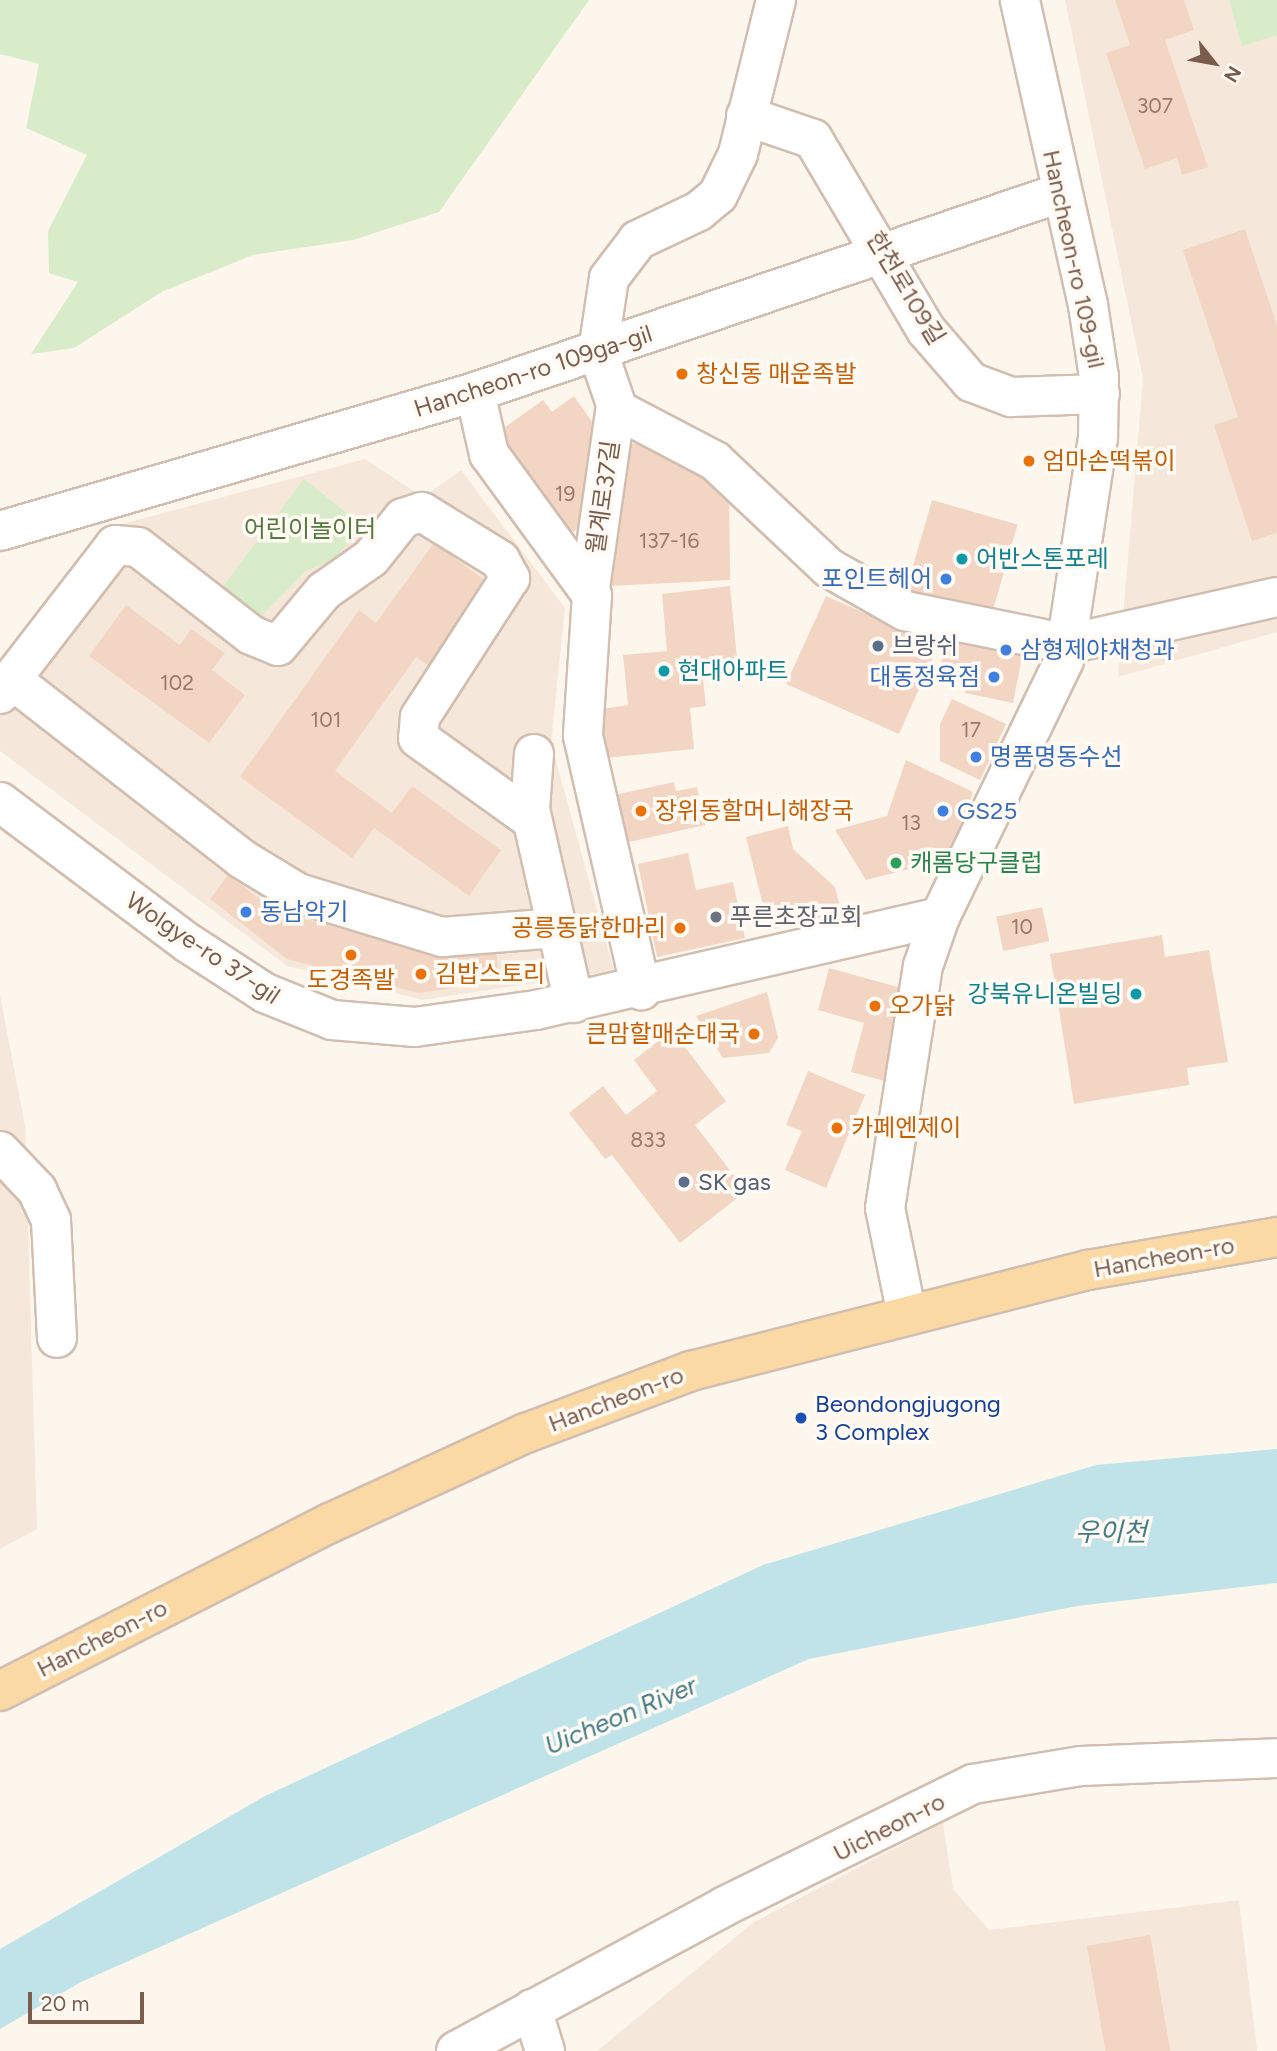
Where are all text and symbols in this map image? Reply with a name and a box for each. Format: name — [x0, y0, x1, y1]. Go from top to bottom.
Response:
north arrow — [1179, 28, 1249, 98]
text: N — [1219, 62, 1246, 86]
house number: 307 — [1137, 93, 1173, 119]
street label: Hancheon-ro 109-gil — [1037, 147, 1111, 371]
street label: 한천로109길 — [861, 226, 951, 350]
street label: Hancheon-ro 109ga-gil — [410, 319, 656, 423]
place label: 창신동 매운족발 — [696, 360, 856, 388]
marker: 창신동 매운족발 — [674, 366, 690, 382]
street label: 월계로37길 — [581, 438, 625, 556]
place label: 엄마손떡볶이 — [1043, 447, 1175, 475]
marker: 엄마손떡볶이 — [1021, 453, 1037, 469]
house number: 19 — [555, 481, 575, 507]
park label: 어린이놀이터 — [244, 515, 376, 543]
house number: 137-16 — [639, 528, 699, 554]
place label: 어반스톤포레 — [976, 545, 1108, 573]
marker: 어반스톤포레 — [954, 551, 970, 567]
place label: 포인트헤어 — [822, 565, 932, 593]
marker: 포인트헤어 — [938, 571, 954, 587]
place label: 브랑쉬 — [892, 632, 958, 660]
place label: 삼형제야채청과 — [1020, 636, 1175, 664]
marker: 브랑쉬 — [870, 638, 886, 654]
marker: 삼형제야채청과 — [998, 642, 1014, 658]
place label: 현대아파트 — [678, 657, 788, 685]
marker: 현대아파트 — [656, 663, 672, 679]
place label: 대동정육점 — [870, 663, 980, 691]
marker: 대동정육점 — [986, 669, 1002, 685]
house number: 102 — [160, 670, 194, 696]
house number: 101 — [311, 707, 341, 733]
house number: 17 — [961, 717, 981, 743]
place label: 명품명동수선 — [990, 743, 1122, 771]
marker: 명품명동수선 — [968, 749, 984, 765]
place label: 장위동할머니해장국 — [655, 797, 854, 825]
place label: GS25 — [957, 797, 1017, 825]
marker: 장위동할머니해장국 — [633, 803, 649, 819]
marker: GS25 — [935, 803, 951, 819]
house number: 13 — [901, 810, 921, 836]
place label: 캐롬당구클럽 — [910, 849, 1042, 877]
marker: 캐롬당구클럽 — [888, 855, 904, 871]
street label: Wolgye-ro 37-gil — [120, 886, 286, 1010]
place label: 동남악기 — [260, 898, 348, 926]
place label: 푸른초장교회 — [730, 903, 862, 931]
marker: 동남악기 — [238, 904, 254, 920]
marker: 푸른초장교회 — [708, 909, 724, 925]
place label: 공릉동닭한마리 — [511, 914, 666, 942]
house number: 10 — [1011, 914, 1033, 940]
marker: 공릉동닭한마리 — [672, 920, 688, 936]
marker: 도경족발 — [343, 947, 359, 963]
place label: 김밥스토리 — [435, 960, 545, 988]
place label: 도경족발 — [307, 966, 395, 994]
marker: 김밥스토리 — [413, 966, 429, 982]
place label: 강북유니온빌딩 — [967, 980, 1122, 1008]
marker: 강북유니온빌딩 — [1128, 986, 1144, 1002]
place label: 오가닭 — [889, 992, 955, 1020]
marker: 오가닭 — [867, 998, 883, 1014]
place label: 큰맘할매순대국 — [585, 1020, 740, 1048]
marker: 큰맘할매순대국 — [746, 1026, 762, 1042]
place label: 카페엔제이 — [851, 1114, 961, 1142]
marker: 카페엔제이 — [829, 1120, 845, 1136]
house number: 833 — [630, 1127, 666, 1153]
place label: SK gas — [698, 1168, 771, 1196]
marker: SK gas — [676, 1174, 692, 1190]
street label: Hancheon-ro — [1091, 1230, 1237, 1284]
street label: Hancheon-ro — [544, 1360, 688, 1438]
place label: Beondongjugong 3 Complex — [815, 1390, 1001, 1446]
marker: Beondongjugong 3 Complex — [793, 1410, 809, 1426]
water label: 우이천 — [1075, 1517, 1147, 1549]
street label: Hancheon-ro — [32, 1593, 172, 1683]
water label: Uicheon River — [540, 1670, 702, 1762]
street label: Uicheon-ro — [828, 1787, 950, 1867]
scale bar — [32, 1978, 147, 2022]
text: 20 m — [41, 1991, 89, 2016]

